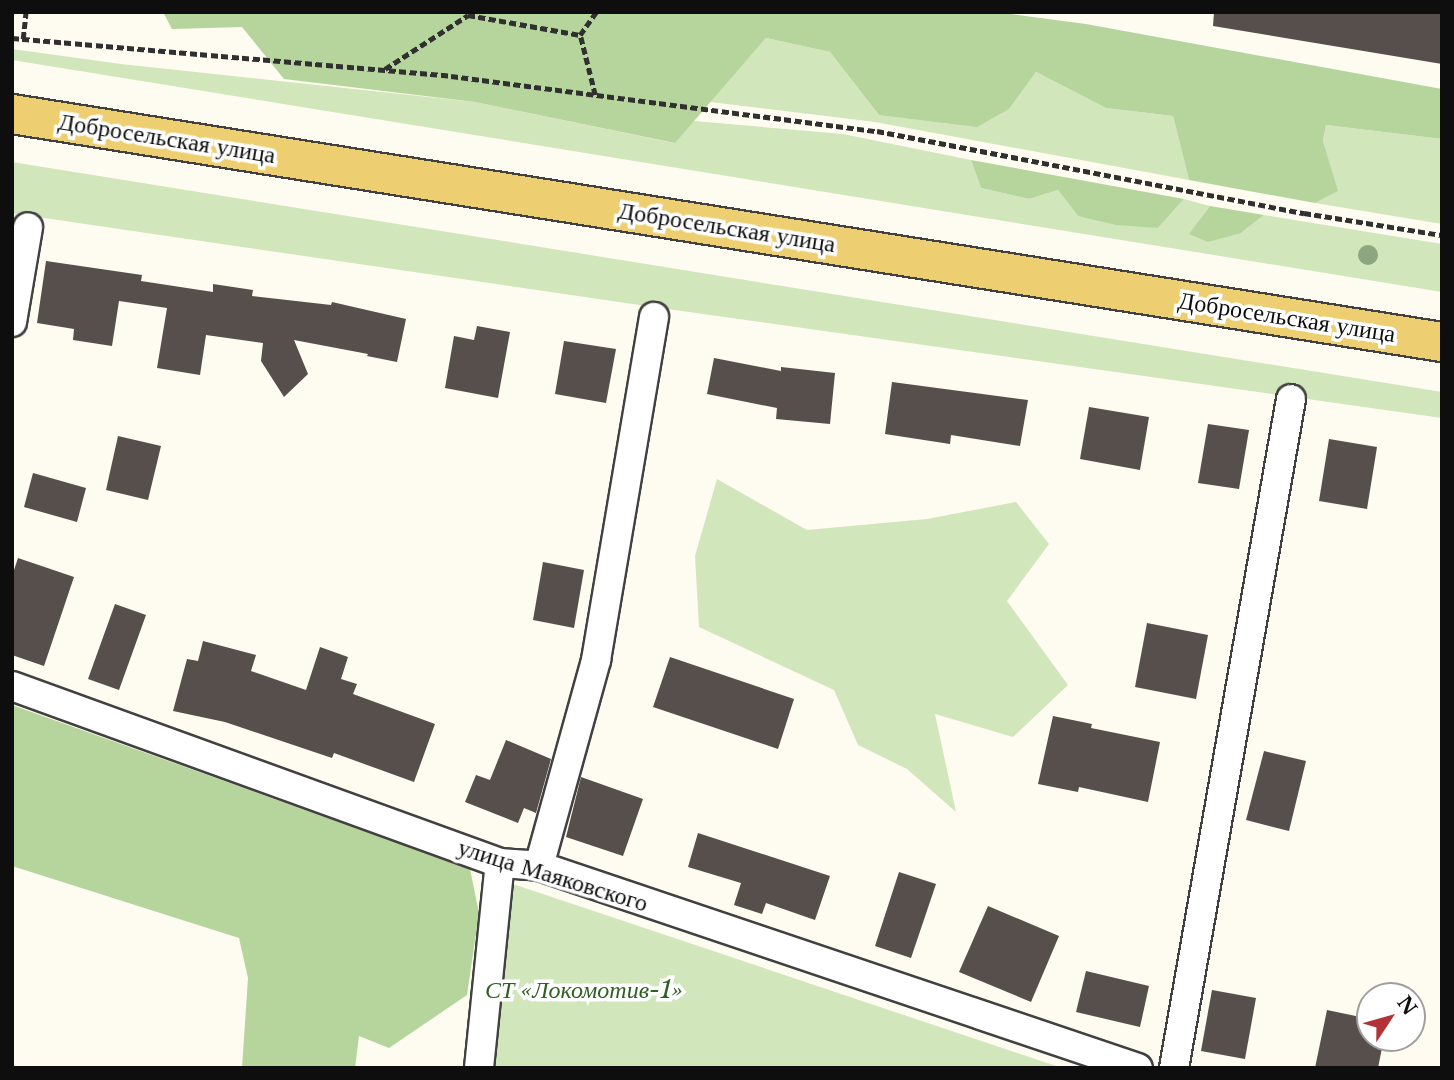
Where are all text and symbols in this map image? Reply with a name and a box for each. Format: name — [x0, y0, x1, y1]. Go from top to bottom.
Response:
street label: Добросельская улица — [56, 107, 278, 169]
street label: Добросельская улица — [616, 196, 838, 258]
street label: Добросельская улица — [1176, 286, 1398, 348]
street label: улица Маяковского — [455, 832, 651, 918]
park label: СТ «Локомотив-1» — [485, 976, 683, 1004]
north arrow — [1356, 982, 1426, 1052]
text: N — [1392, 992, 1421, 1020]

